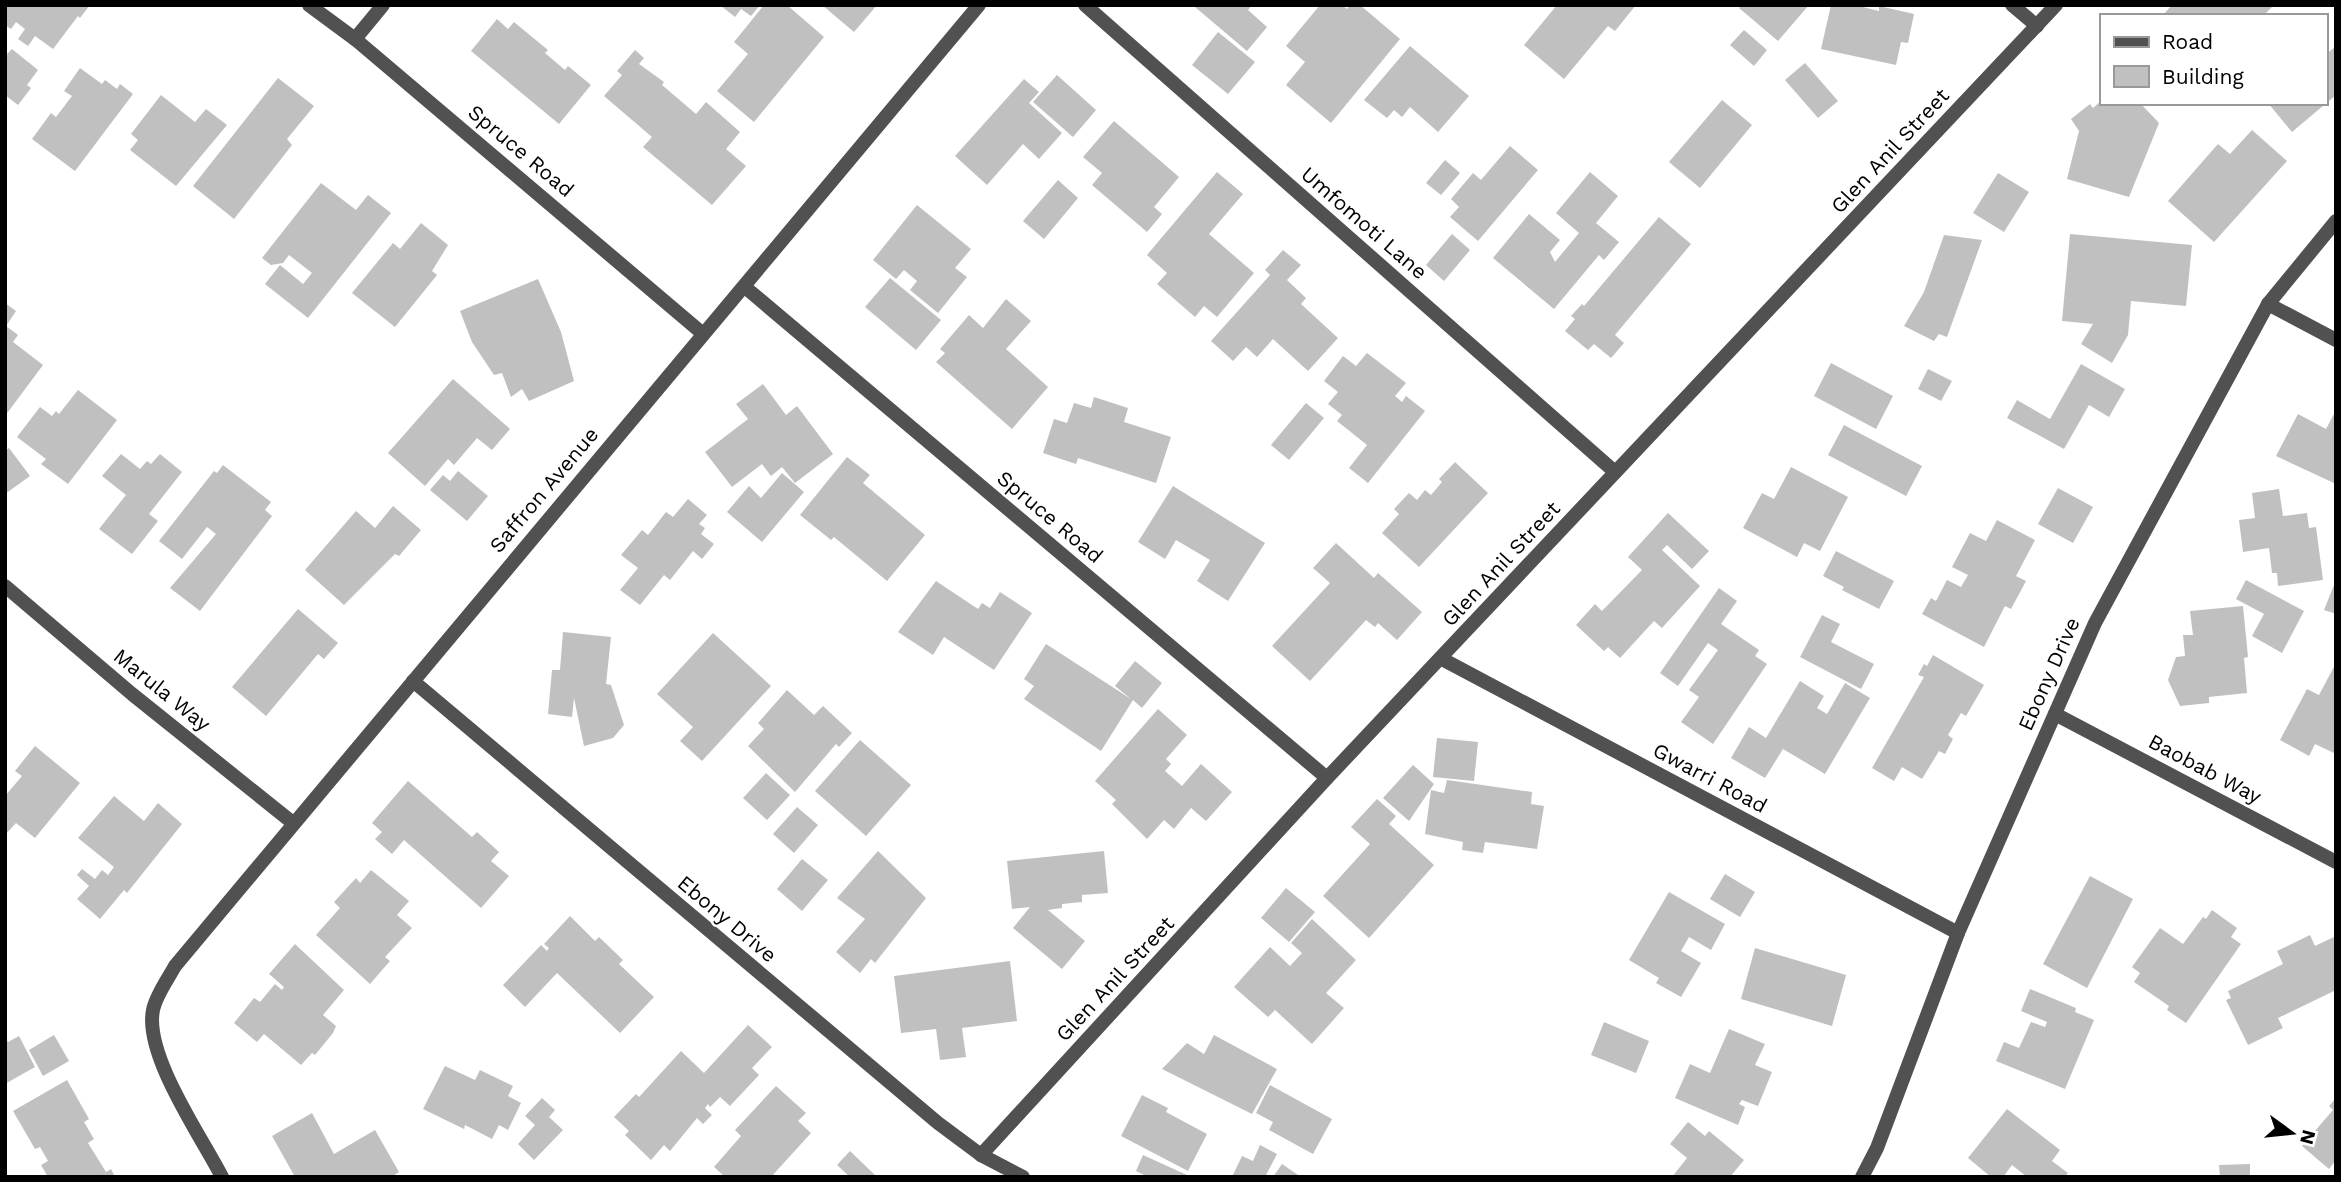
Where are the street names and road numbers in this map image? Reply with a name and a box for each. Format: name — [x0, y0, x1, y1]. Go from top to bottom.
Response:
street label: Glen Anil Street — [1825, 83, 1954, 218]
street label: Spruce Road — [463, 99, 579, 202]
street label: Umfomoti Lane — [1296, 161, 1432, 284]
street label: Saffron Avenue — [484, 422, 603, 557]
street label: Spruce Road — [992, 465, 1108, 568]
street label: Glen Anil Street — [1436, 496, 1565, 631]
street label: Ebony Drive — [2012, 613, 2085, 734]
street label: Marula Way — [109, 643, 216, 736]
street label: Baobab Way — [2144, 728, 2266, 809]
street label: Gwarri Road — [1649, 737, 1772, 818]
street label: Ebony Drive — [673, 870, 782, 967]
street label: Glen Anil Street — [1050, 911, 1179, 1046]

